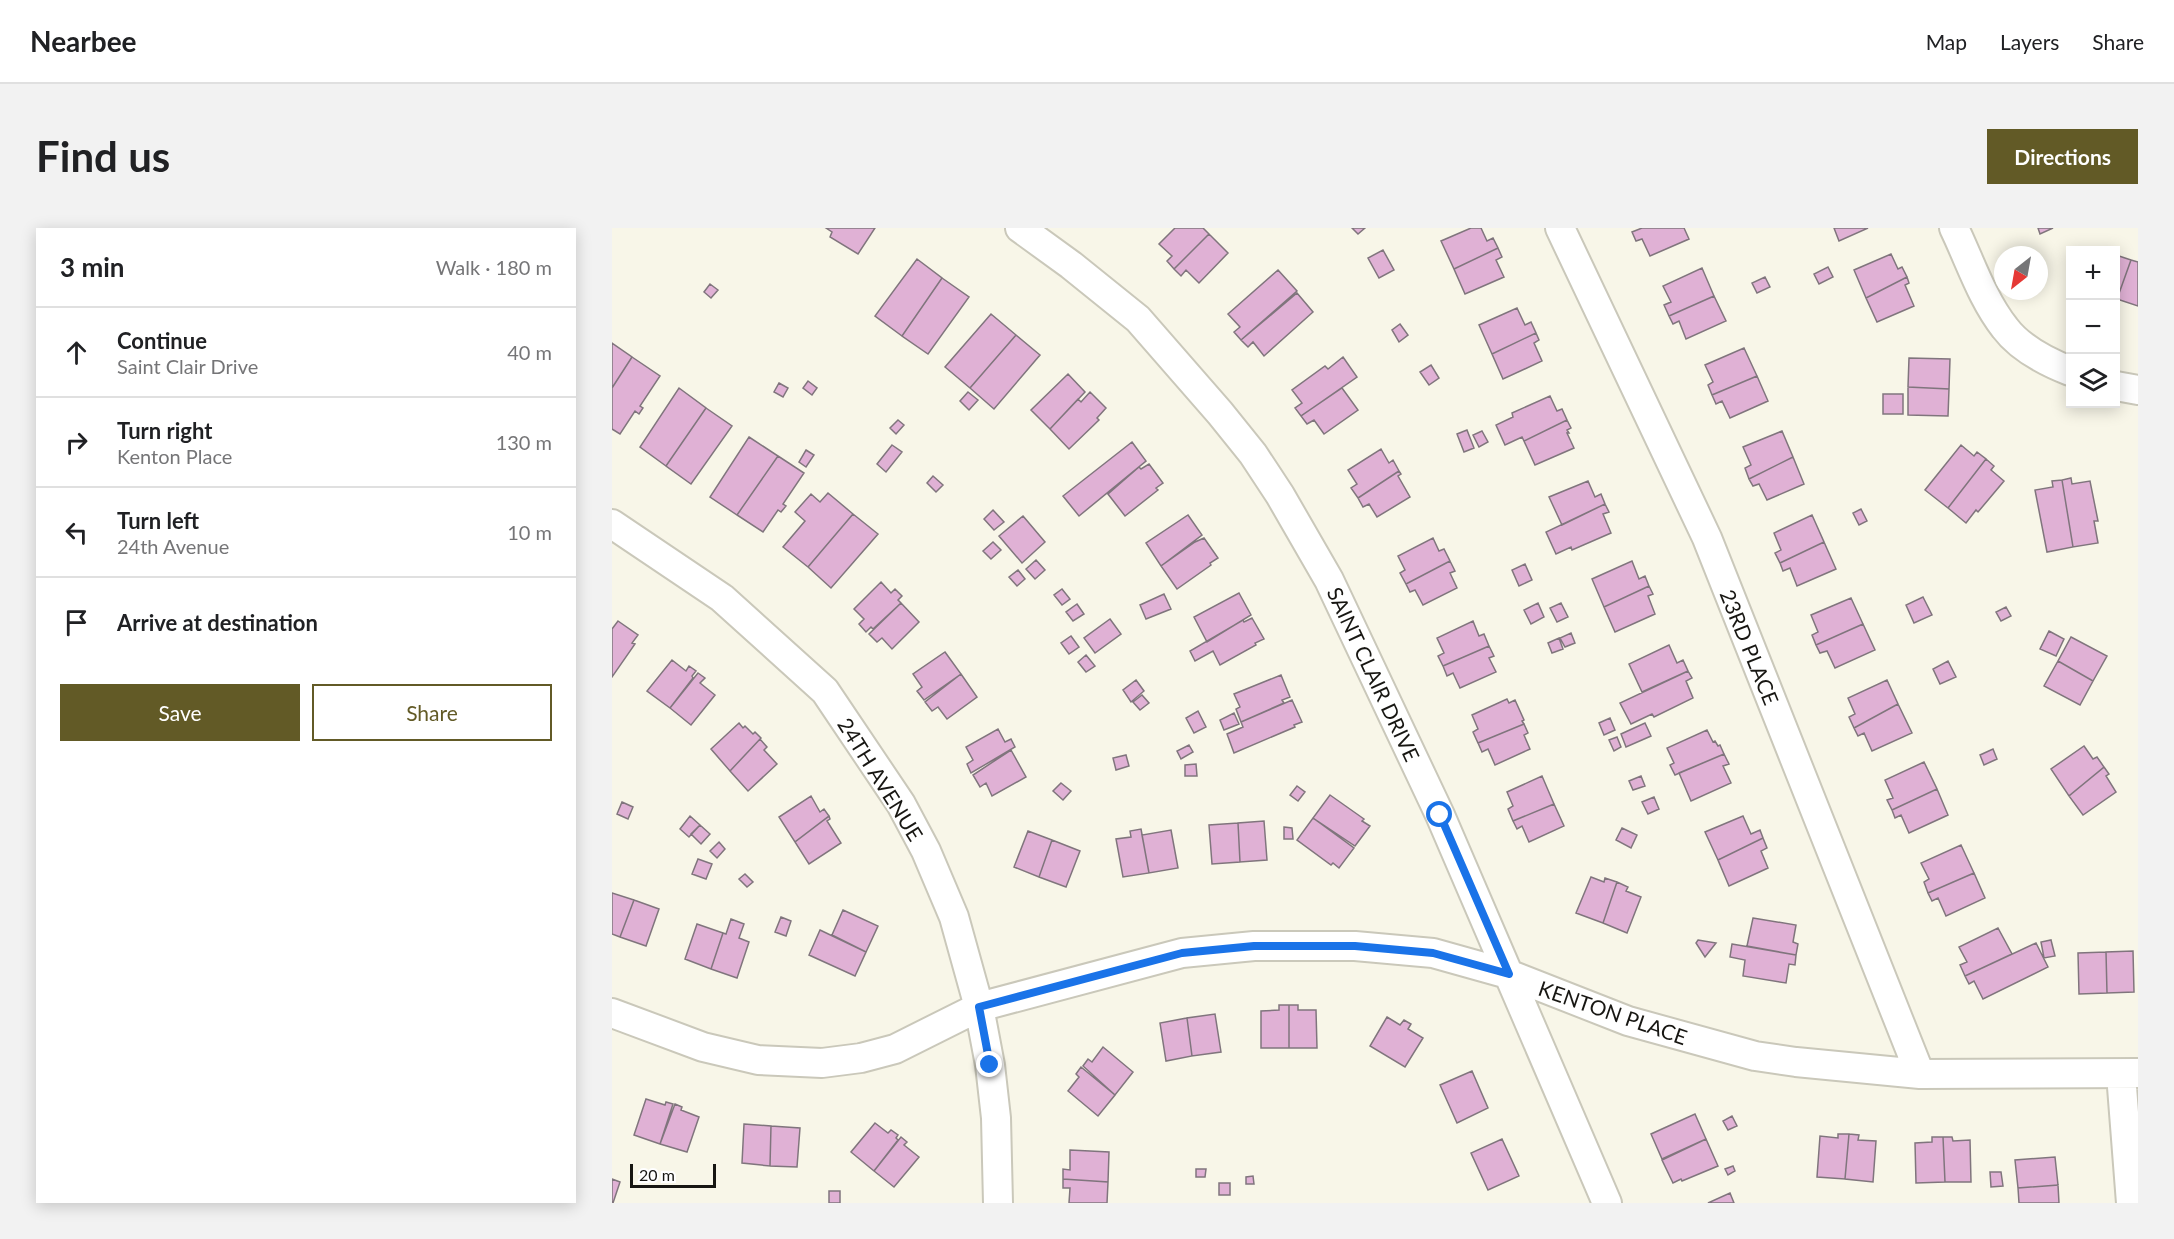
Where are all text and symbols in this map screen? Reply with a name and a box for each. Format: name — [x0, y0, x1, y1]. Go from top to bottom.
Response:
text: Nearbee — [30, 24, 137, 58]
text: Map — [1926, 29, 1967, 54]
text: Layers — [2000, 29, 2059, 54]
text: Share — [2092, 29, 2144, 54]
button: Directions — [1987, 129, 2138, 184]
text: Find us — [36, 131, 170, 181]
north arrow — [1994, 246, 2048, 300]
map controls — [2066, 246, 2120, 408]
button: + — [2066, 246, 2120, 300]
text: 3 min — [60, 251, 124, 283]
text: Walk · 180 m — [436, 255, 552, 279]
button: − — [2066, 300, 2120, 354]
text: Continue — [117, 327, 207, 354]
icon: ahead — [60, 336, 93, 369]
text: 40 m — [507, 340, 552, 364]
text: Saint Clair Drive — [117, 354, 258, 378]
button: layers — [2066, 354, 2120, 408]
text: Turn right — [117, 417, 212, 444]
icon: right — [60, 426, 93, 459]
text: 130 m — [496, 430, 552, 454]
text: Kenton Place — [117, 444, 232, 468]
text: Turn left — [117, 507, 199, 534]
icon: left — [60, 516, 93, 549]
text: 10 m — [507, 520, 552, 544]
text: 24th Avenue — [117, 534, 229, 558]
street label: SAINT CLAIR DRIVE — [1323, 583, 1425, 765]
street label: 23RD PLACE — [1716, 586, 1784, 708]
icon: arrive — [60, 606, 93, 639]
text: Arrive at destination — [117, 609, 318, 636]
button: Save — [60, 684, 300, 741]
button: Share — [312, 684, 552, 741]
street label: 24TH AVENUE — [833, 713, 929, 845]
route start — [1426, 801, 1452, 827]
street label: KENTON PLACE — [1535, 975, 1691, 1049]
route end — [976, 1051, 1002, 1077]
scale bar — [630, 1161, 716, 1188]
text: 20 m — [639, 1165, 675, 1184]

